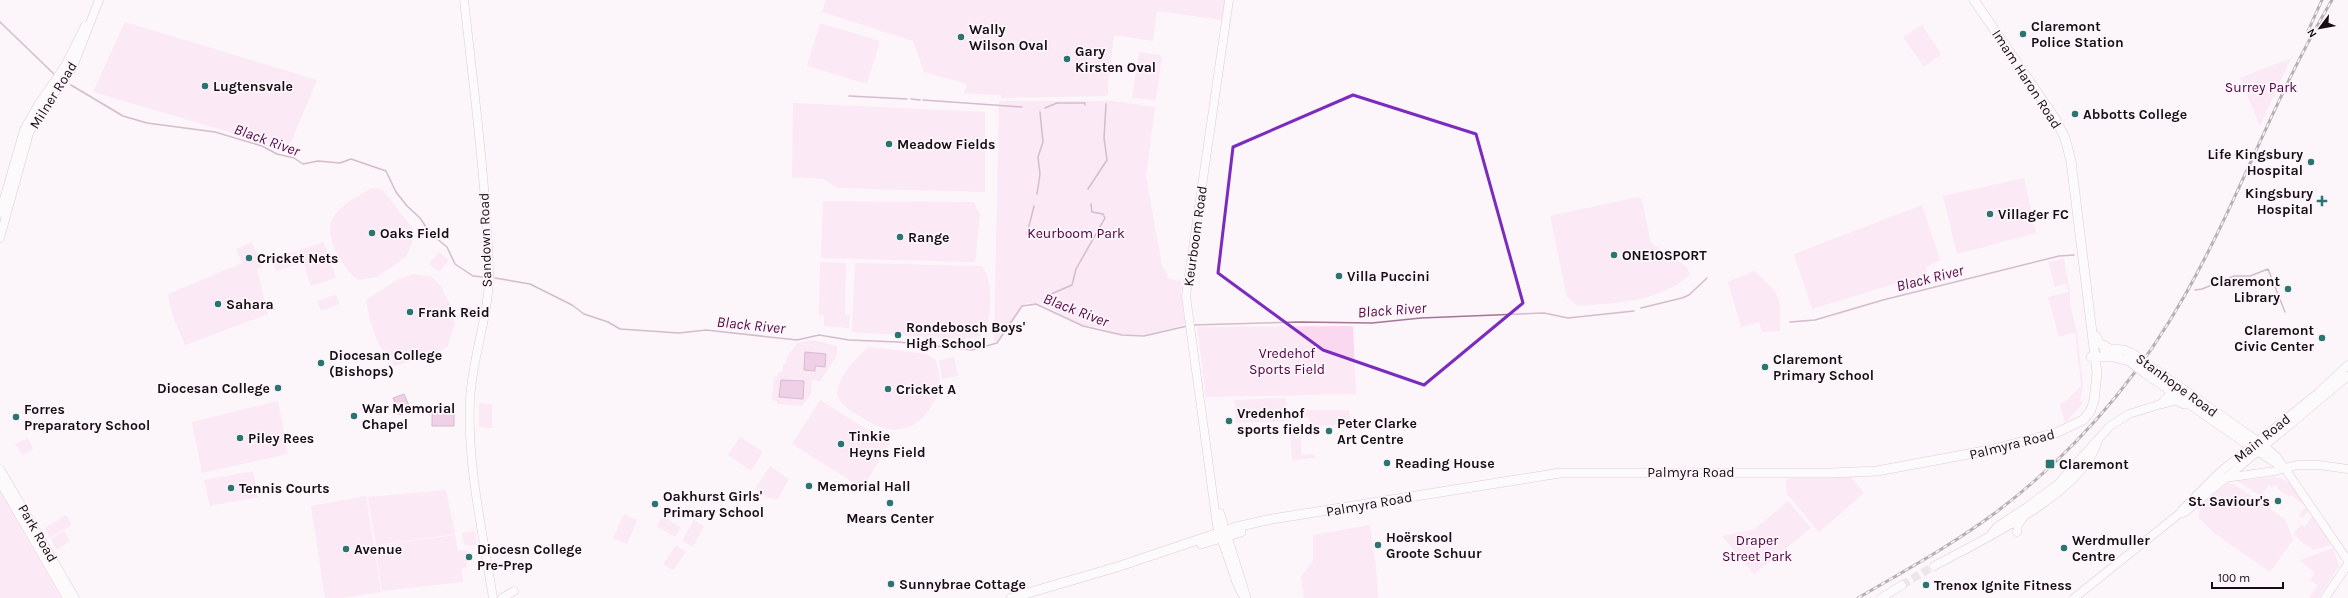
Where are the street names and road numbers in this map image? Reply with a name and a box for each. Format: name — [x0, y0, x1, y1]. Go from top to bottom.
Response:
street label: Imam Haron Road — [1988, 26, 2065, 132]
street label: Milner Road — [26, 58, 81, 132]
street label: Keurboom Road — [1180, 185, 1211, 288]
street label: Sandown Road — [475, 192, 496, 288]
street label: Stanhope Road — [2133, 350, 2221, 421]
street label: Main Road — [2231, 410, 2294, 466]
street label: Palmyra Road — [1968, 426, 2057, 463]
street label: Palmyra Road — [1647, 464, 1735, 481]
street label: Palmyra Road — [1325, 489, 1414, 520]
street label: Park Road — [14, 501, 61, 565]

